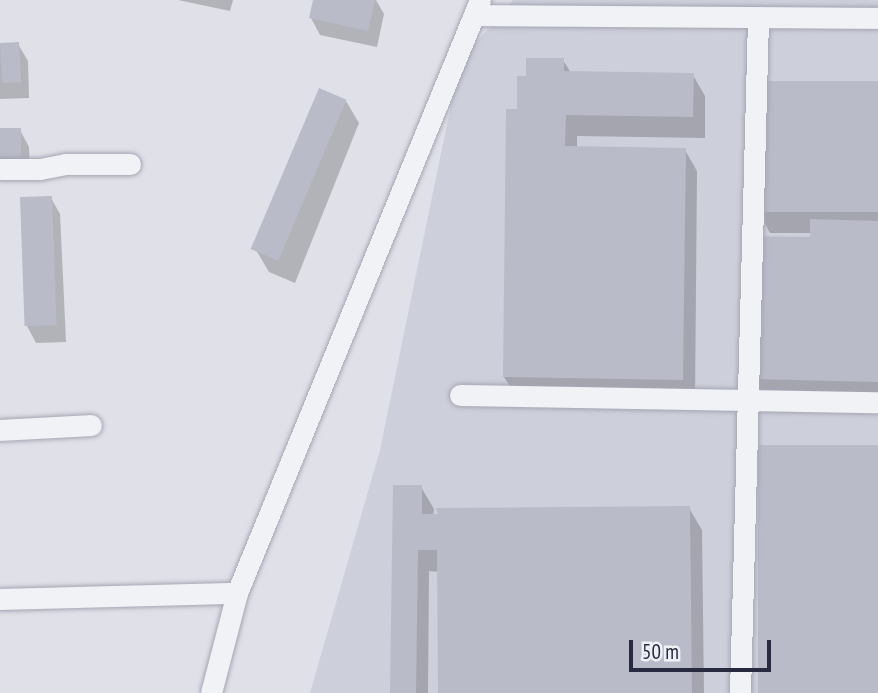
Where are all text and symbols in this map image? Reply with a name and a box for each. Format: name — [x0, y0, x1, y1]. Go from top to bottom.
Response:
scale bar — [633, 626, 775, 670]
text: 50 m — [642, 638, 679, 665]

